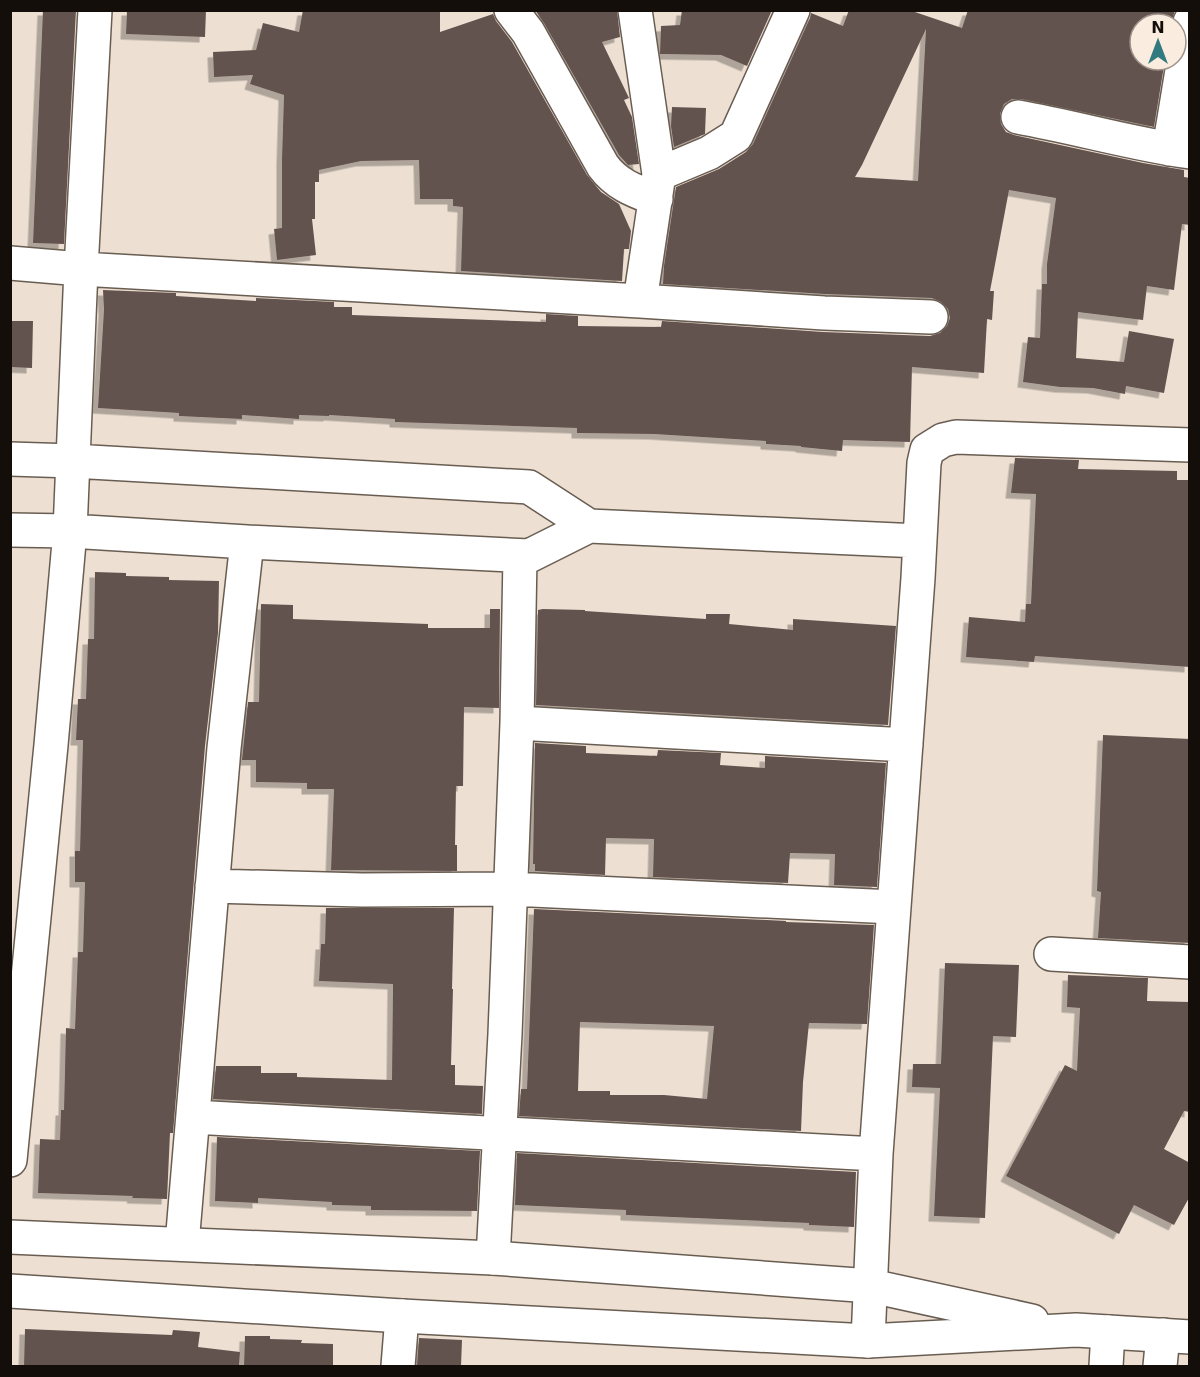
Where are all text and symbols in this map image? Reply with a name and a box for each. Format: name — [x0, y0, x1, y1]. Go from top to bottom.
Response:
north arrow — [1128, 12, 1188, 72]
text: N — [1151, 18, 1165, 37]

